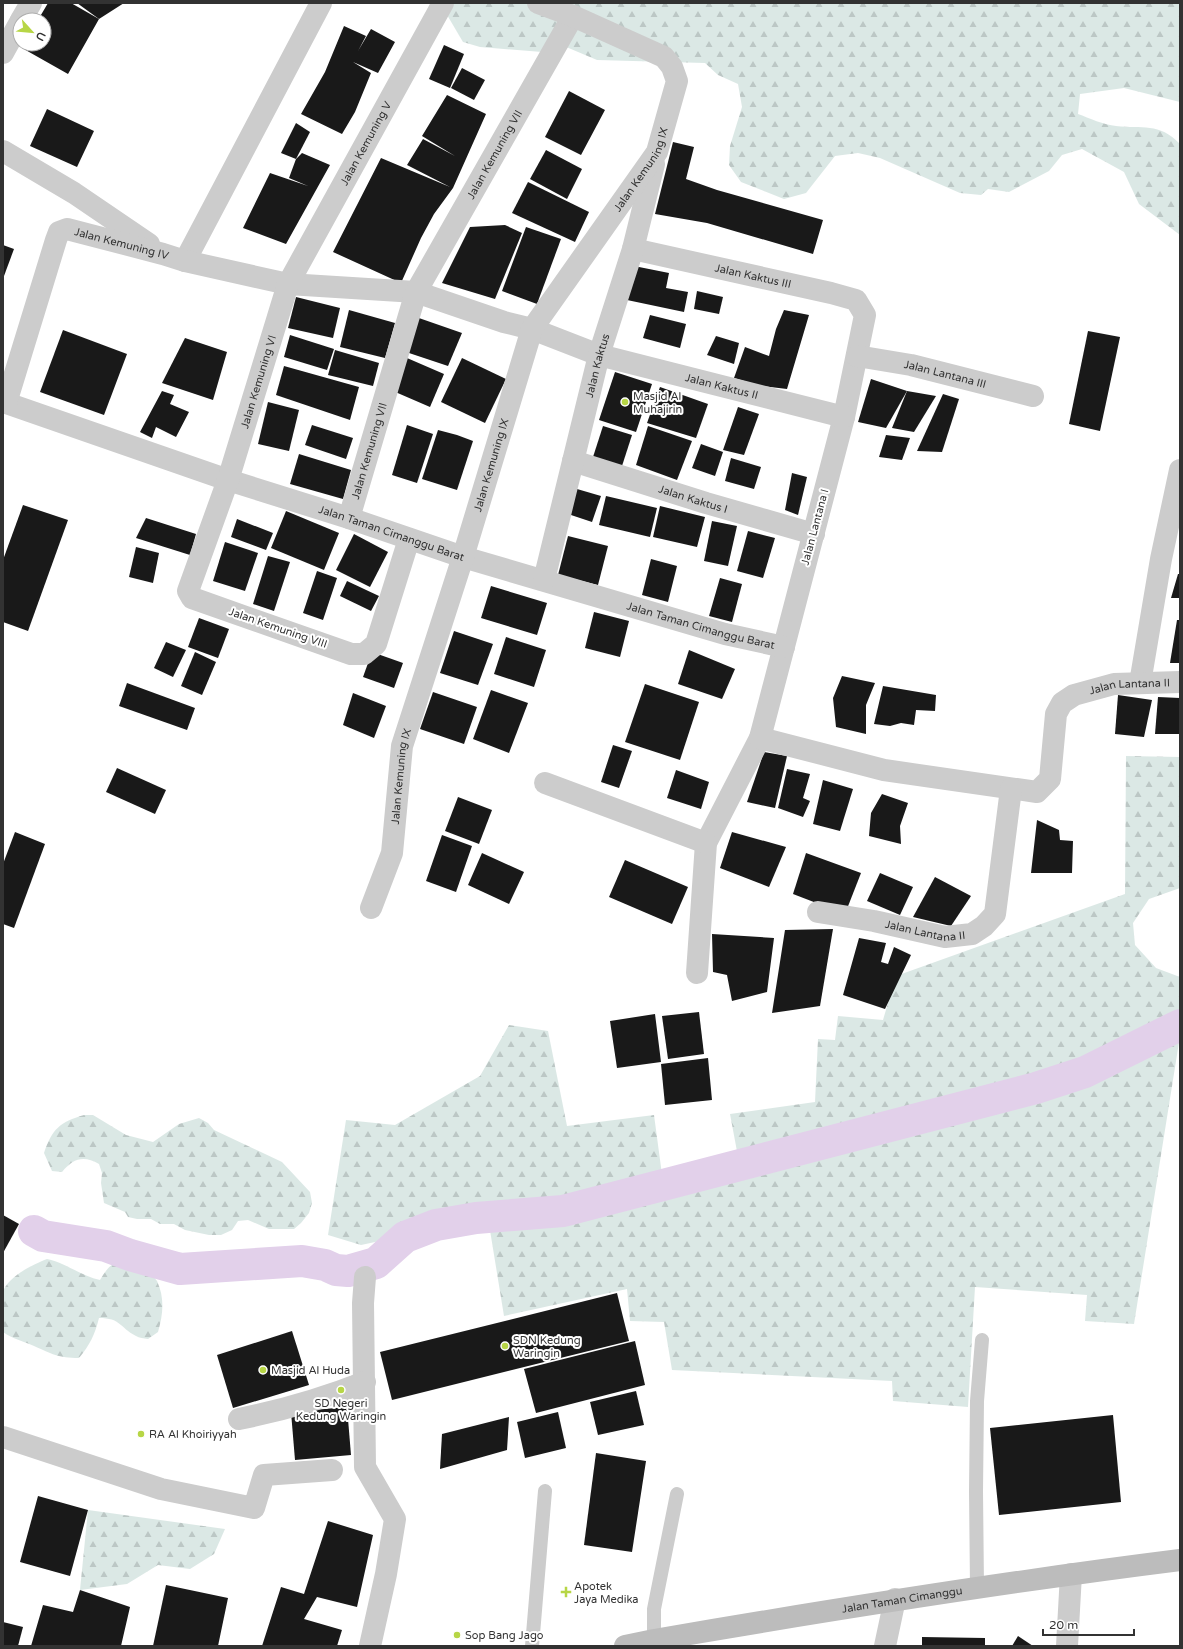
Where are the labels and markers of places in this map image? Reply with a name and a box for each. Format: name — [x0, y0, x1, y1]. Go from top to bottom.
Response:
place label: Masjid Al Muhajirin — [633, 390, 682, 416]
marker: Masjid Al Muhajirin — [620, 397, 630, 407]
place label: SDN Kedung Waringin — [513, 1334, 581, 1360]
marker: SDN Kedung Waringin — [500, 1341, 510, 1351]
place label: Masjid Al Huda — [271, 1364, 350, 1377]
marker: Masjid Al Huda — [258, 1365, 268, 1375]
marker: SD Negeri Kedung Waringin — [336, 1385, 346, 1395]
place label: SD Negeri Kedung Waringin — [296, 1397, 386, 1423]
place label: RA Al Khoiriyyah — [149, 1428, 237, 1441]
marker: RA Al Khoiriyyah — [136, 1429, 146, 1439]
place label: Apotek Jaya Medika — [574, 1580, 639, 1606]
marker: Apotek Jaya Medika — [561, 1587, 571, 1597]
place label: Sop Bang Jago — [465, 1629, 544, 1642]
marker: Sop Bang Jago — [452, 1630, 462, 1640]

